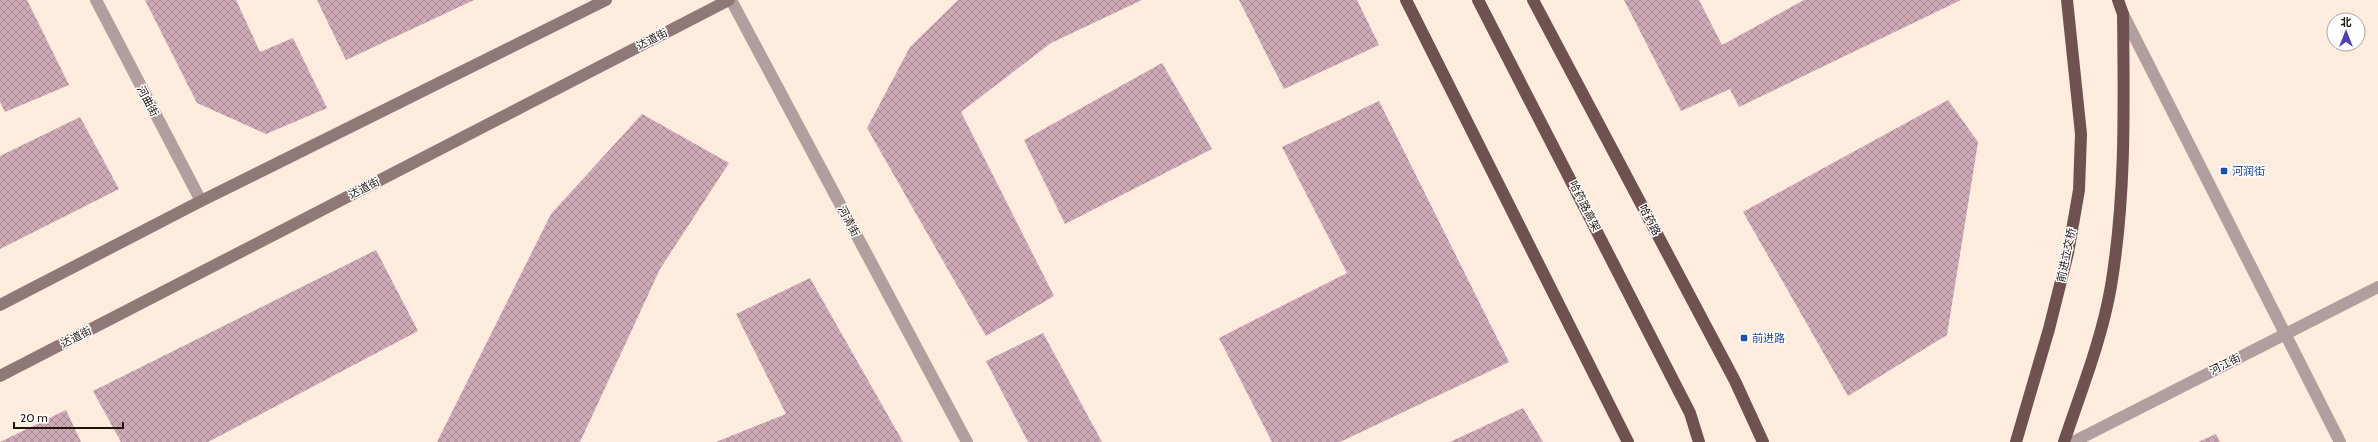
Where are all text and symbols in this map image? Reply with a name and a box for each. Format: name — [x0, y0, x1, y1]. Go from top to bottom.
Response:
north arrow — [2326, 12, 2366, 52]
text: 北 — [2341, 15, 2352, 29]
street label: 达道街 — [634, 25, 670, 53]
street label: 河曲街 — [134, 83, 162, 119]
place label: 河润街 — [2232, 164, 2265, 178]
marker: 河润街 — [2219, 166, 2229, 176]
street label: 达道街 — [346, 174, 382, 202]
street label: 哈药路高架 — [1566, 178, 1604, 234]
street label: 哈药路 — [1636, 202, 1664, 238]
street label: 河清街 — [835, 203, 863, 239]
street label: 前进立交桥 — [2053, 227, 2079, 283]
street label: 达道街 — [58, 323, 94, 351]
place label: 前进路 — [1752, 331, 1785, 345]
marker: 前进路 — [1739, 333, 1749, 343]
street label: 河江街 — [2207, 350, 2243, 378]
scale bar — [14, 404, 123, 430]
text: 20 m — [20, 410, 48, 425]

